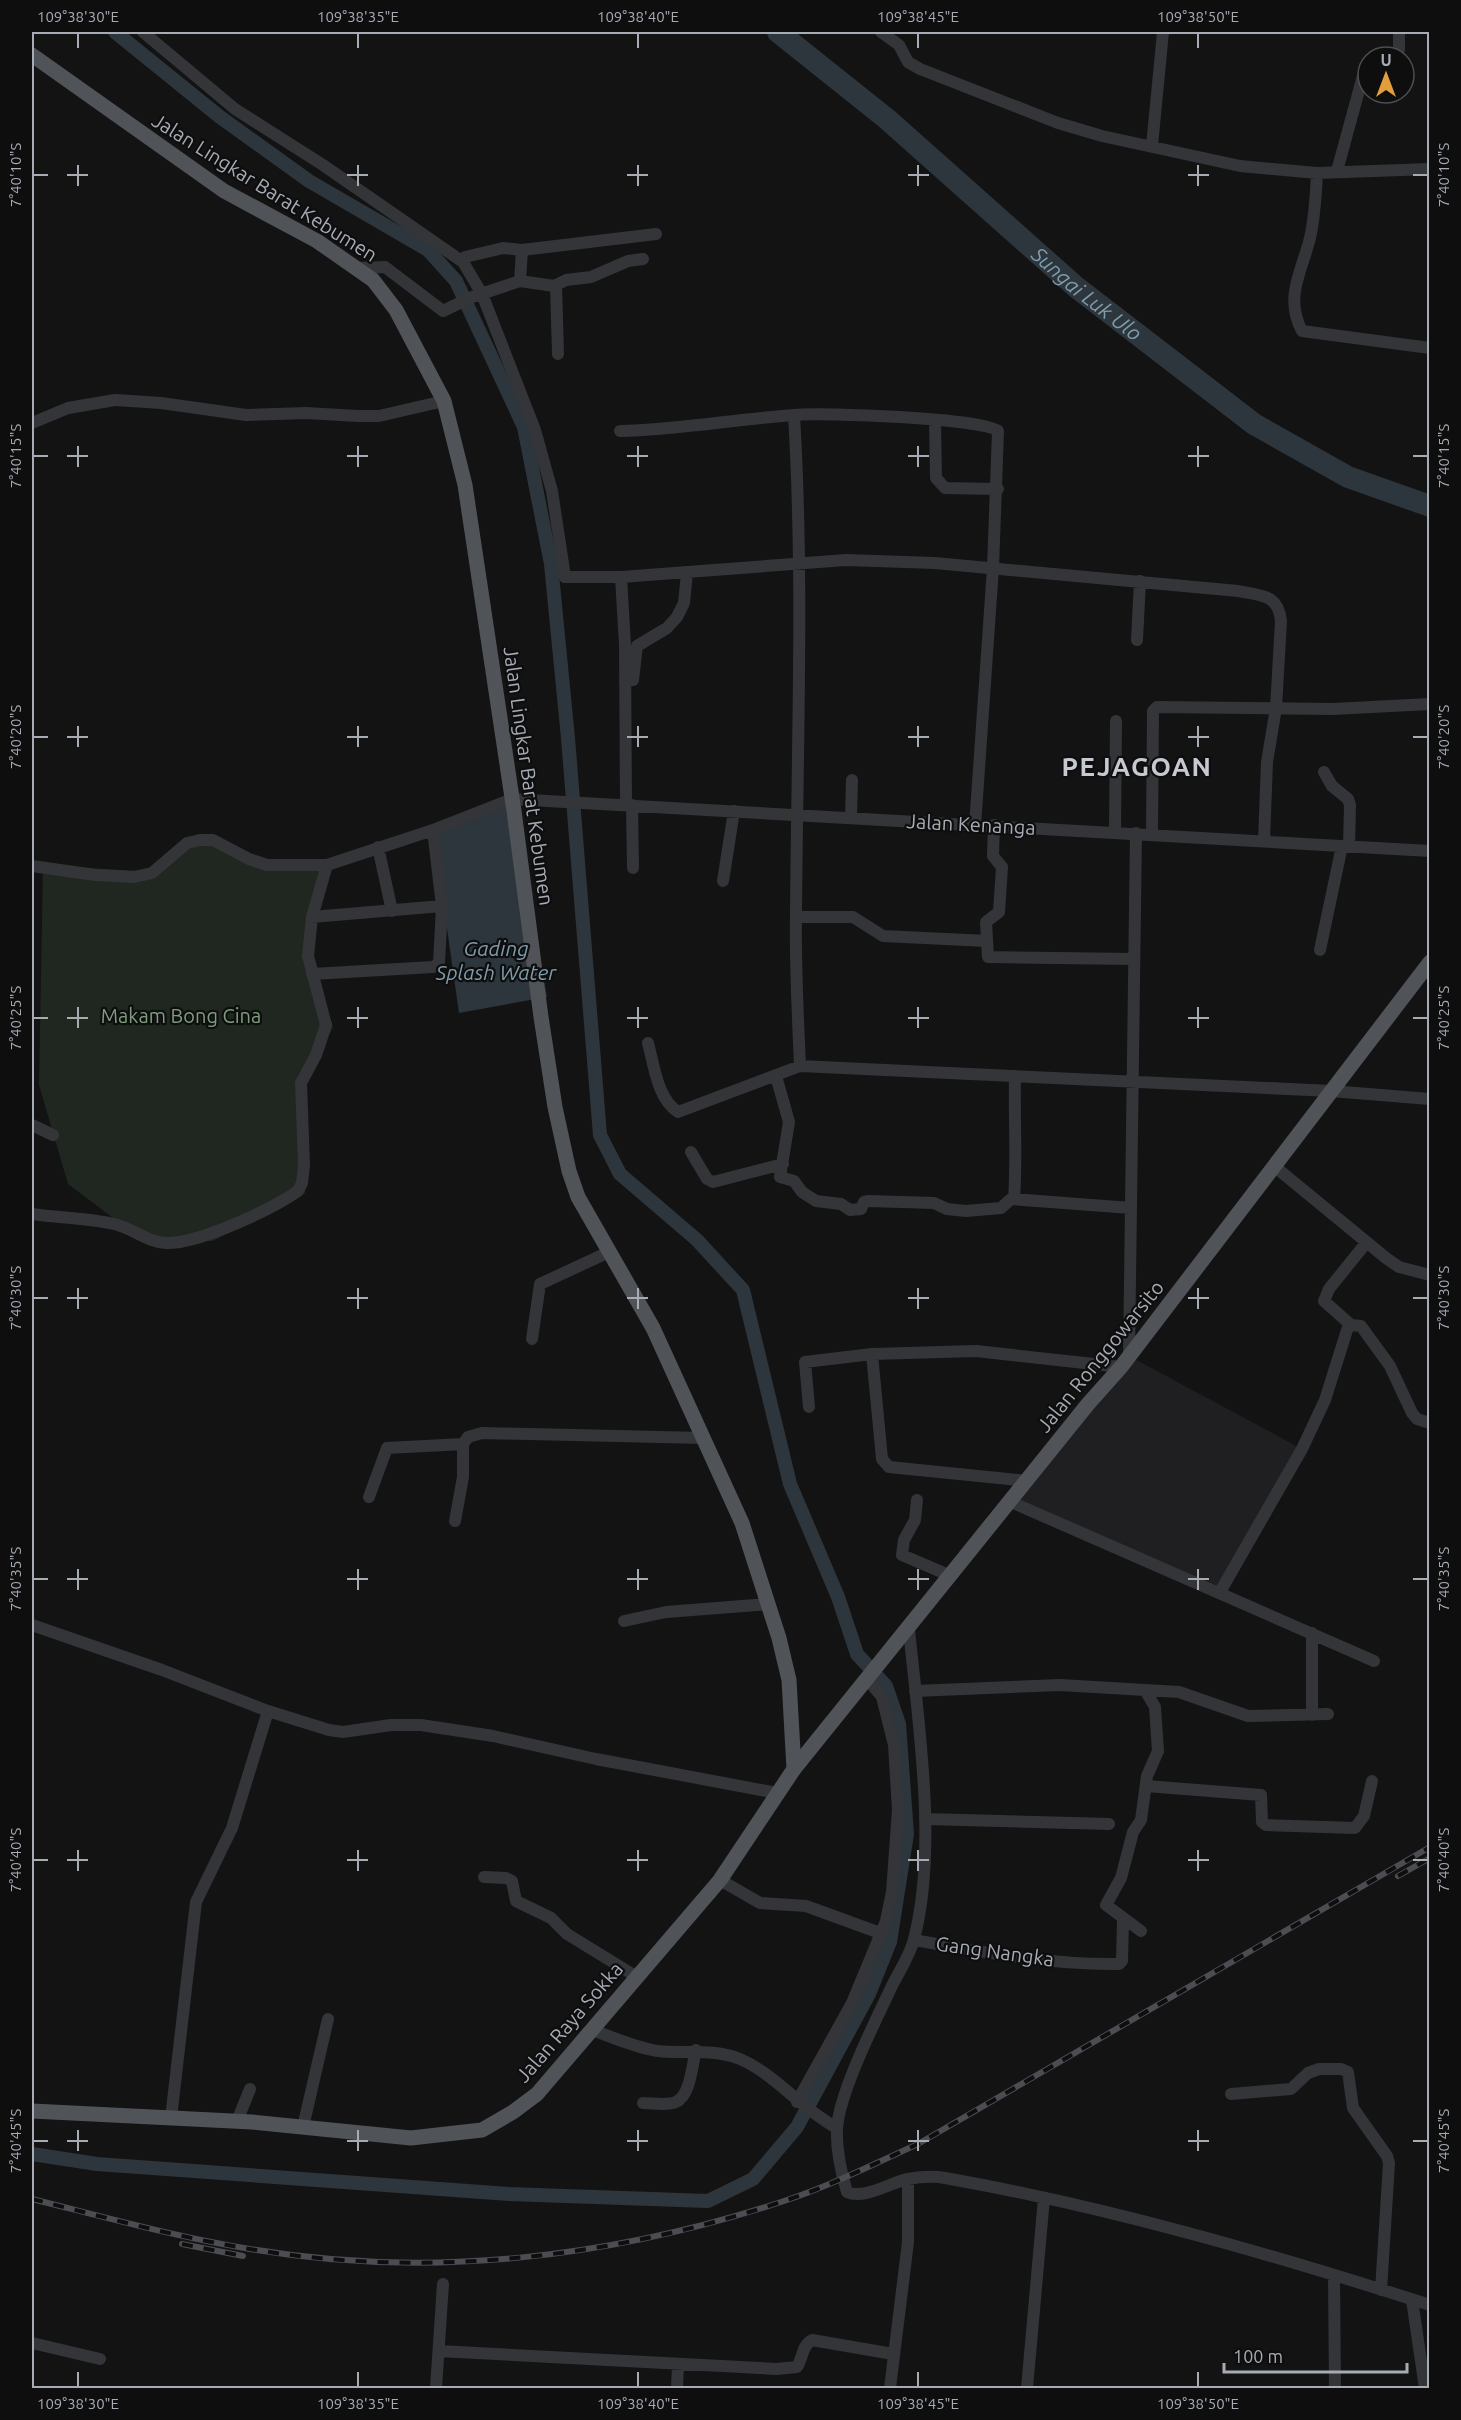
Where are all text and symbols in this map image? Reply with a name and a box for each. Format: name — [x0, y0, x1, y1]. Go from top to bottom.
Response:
text: 109°38'30"E — [37, 8, 119, 25]
text: 109°38'35"E — [317, 8, 399, 25]
text: 109°38'40"E — [597, 8, 679, 25]
text: 109°38'45"E — [877, 8, 959, 25]
text: 109°38'50"E — [1157, 8, 1239, 25]
north arrow — [1356, 45, 1416, 105]
text: U — [1380, 51, 1392, 69]
street label: Jalan Lingkar Barat Kebumen — [148, 108, 382, 266]
text: 7°40'10"S — [7, 143, 24, 207]
text: 7°40'10"S — [1435, 143, 1452, 207]
water label: Sungai Luk Ulo — [1027, 241, 1147, 345]
text: 7°40'15"S — [7, 424, 24, 488]
text: 7°40'15"S — [1435, 424, 1452, 488]
street label: Jalan Lingkar Barat Kebumen — [499, 645, 559, 907]
text: 7°40'20"S — [7, 705, 24, 769]
text: 7°40'20"S — [1435, 705, 1452, 769]
district label: PEJAGOAN — [1062, 752, 1212, 781]
street label: Jalan Kenanga — [906, 809, 1036, 839]
water label: Gading Splash Water — [435, 936, 557, 984]
text: 7°40'25"S — [7, 986, 24, 1050]
text: 7°40'25"S — [1435, 986, 1452, 1050]
park label: Makam Bong Cina — [101, 1004, 261, 1027]
text: 7°40'30"S — [7, 1266, 24, 1330]
text: 7°40'30"S — [1435, 1266, 1452, 1330]
street label: Jalan Ronggowarsito — [1032, 1276, 1168, 1436]
text: 7°40'35"S — [7, 1547, 24, 1611]
text: 7°40'35"S — [1435, 1547, 1452, 1611]
text: 7°40'40"S — [7, 1828, 24, 1892]
text: 7°40'40"S — [1435, 1828, 1452, 1892]
street label: Gang Nangka — [935, 1931, 1055, 1971]
street label: Jalan Raya Sokka — [511, 1957, 627, 2087]
text: 7°40'45"S — [7, 2109, 24, 2173]
text: 7°40'45"S — [1435, 2109, 1452, 2173]
scale bar — [1224, 2336, 1407, 2374]
text: 100 m — [1233, 2346, 1283, 2366]
text: 109°38'30"E — [37, 2395, 119, 2412]
text: 109°38'35"E — [317, 2395, 399, 2412]
text: 109°38'40"E — [597, 2395, 679, 2412]
text: 109°38'45"E — [877, 2395, 959, 2412]
text: 109°38'50"E — [1157, 2395, 1239, 2412]

